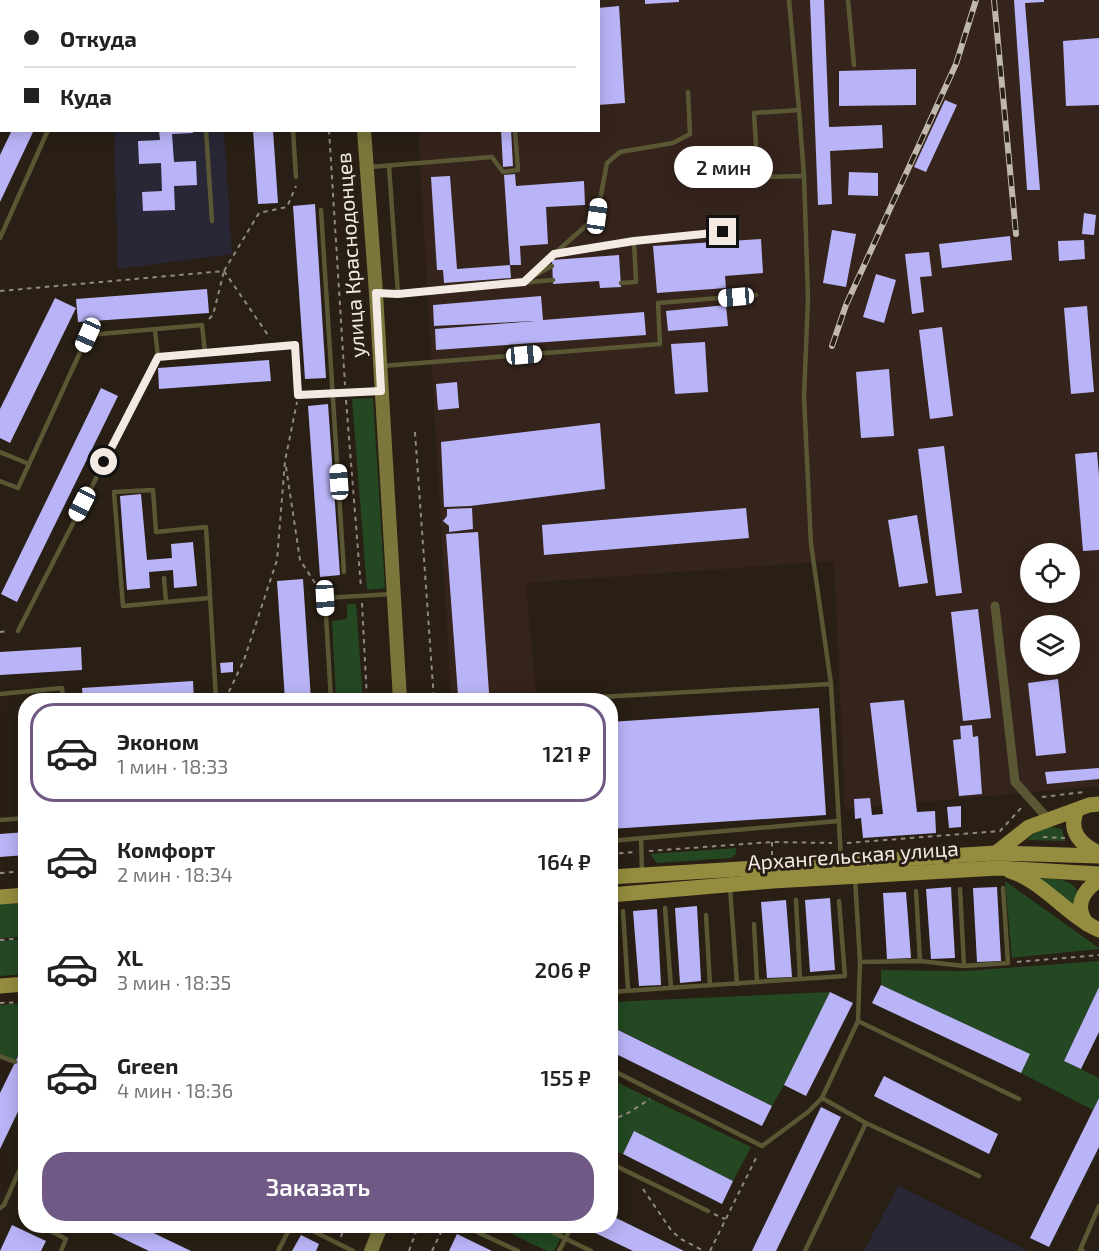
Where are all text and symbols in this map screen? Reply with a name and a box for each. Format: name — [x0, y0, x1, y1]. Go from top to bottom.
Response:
text: Откуда — [60, 25, 137, 51]
text: Куда — [60, 83, 112, 109]
callout: 2 мин — [674, 145, 772, 187]
street label: улица Краснодонцев — [330, 151, 370, 359]
text: 2 мин — [696, 155, 751, 179]
car — [586, 197, 608, 235]
route end — [709, 218, 736, 245]
car — [717, 286, 755, 308]
car — [72, 315, 104, 355]
car — [505, 344, 543, 366]
route start — [90, 448, 117, 475]
car — [329, 463, 349, 501]
car — [66, 484, 98, 524]
map controls — [1020, 543, 1080, 675]
button: locate — [1020, 543, 1080, 603]
car — [315, 580, 335, 616]
button: layers — [1020, 615, 1080, 675]
icon: car — [45, 726, 99, 780]
text: Эконом — [117, 728, 199, 754]
text: 121 ₽ — [543, 740, 591, 766]
text: 1 мин · 18:33 — [117, 754, 228, 778]
icon: car — [45, 834, 99, 888]
street label: Архангельская улица — [746, 835, 959, 875]
text: Комфорт — [117, 836, 215, 862]
text: 164 ₽ — [538, 848, 591, 874]
text: 2 мин · 18:34 — [117, 862, 233, 886]
icon: car — [45, 942, 99, 996]
text: XL — [117, 944, 143, 970]
text: 206 ₽ — [535, 956, 591, 982]
text: 3 мин · 18:35 — [117, 970, 231, 994]
icon: car — [45, 1050, 99, 1104]
text: Green — [117, 1052, 179, 1078]
text: 155 ₽ — [540, 1064, 591, 1090]
text: 4 мин · 18:36 — [117, 1078, 233, 1102]
button: Заказать — [42, 1152, 594, 1221]

